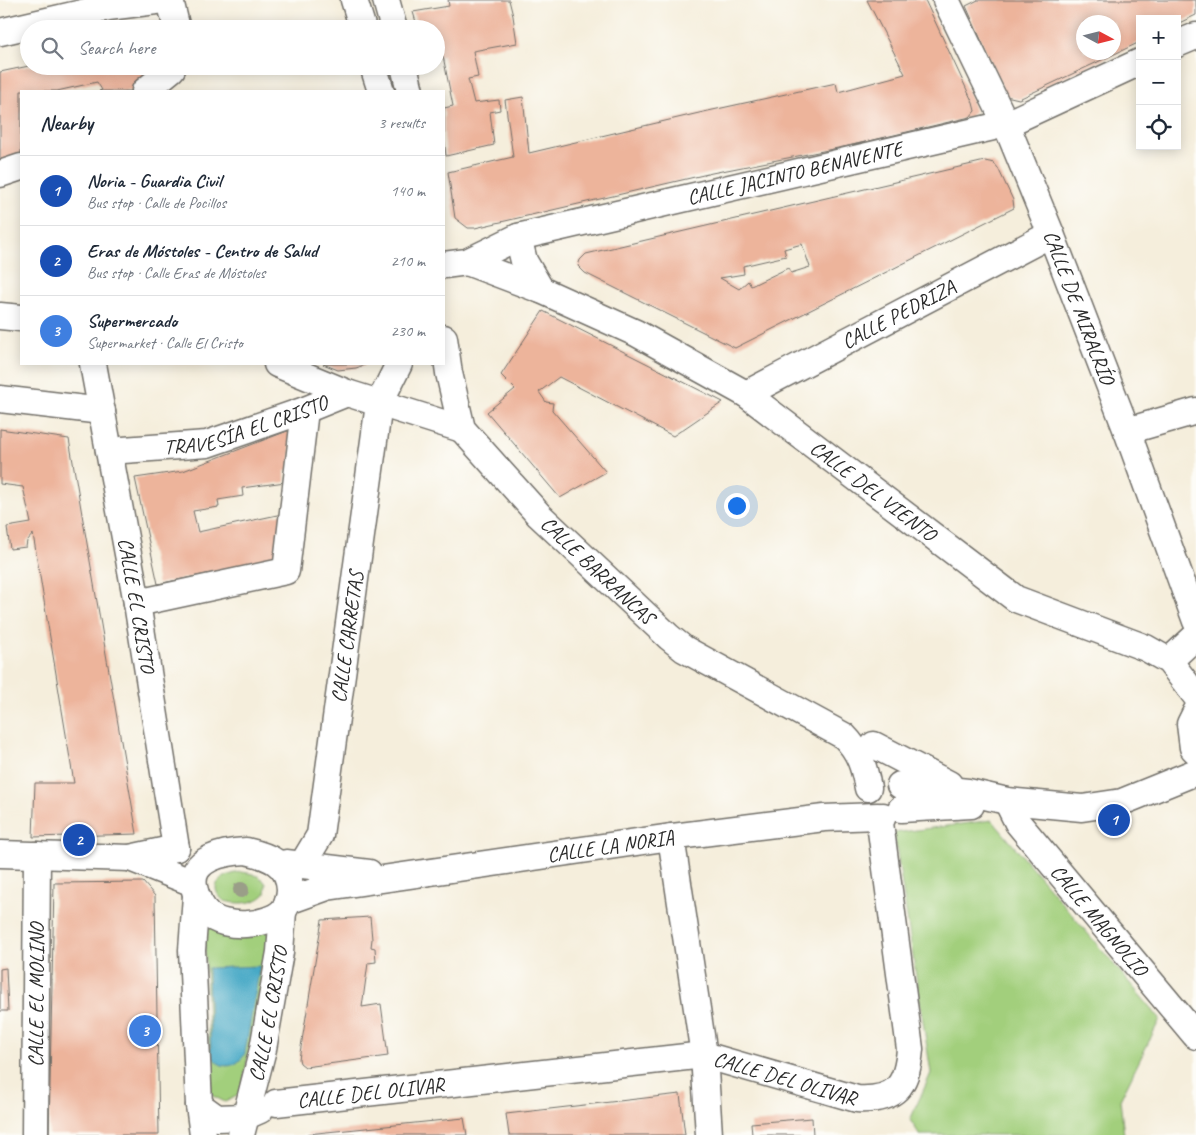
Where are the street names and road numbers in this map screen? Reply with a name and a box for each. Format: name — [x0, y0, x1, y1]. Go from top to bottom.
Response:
street label: CALLE JACINTO BENAVENTE — [685, 135, 907, 210]
street label: CALLE DE MIRALRÍO — [1038, 227, 1122, 390]
street label: CALLE PEDRIZA — [837, 273, 960, 355]
street label: TRAVESÍA EL CRISTO — [163, 388, 334, 460]
street label: CALLE DEL VIENTO — [805, 435, 943, 548]
street label: CALLE BARRANCAS — [535, 511, 662, 632]
street label: CALLE EL CRISTO — [112, 536, 161, 677]
street label: CALLE CARRETAS — [325, 567, 369, 704]
street label: CALLE LA NORIA — [546, 824, 676, 868]
street label: CALLE MAGNOLIO — [1045, 859, 1155, 983]
street label: CALLE EL MOLINO — [22, 920, 50, 1067]
street label: CALLE EL CRISTO — [242, 943, 294, 1084]
street label: CALLE DEL OLIVAR — [711, 1045, 862, 1112]
street label: CALLE DEL OLIVAR — [296, 1071, 448, 1114]

